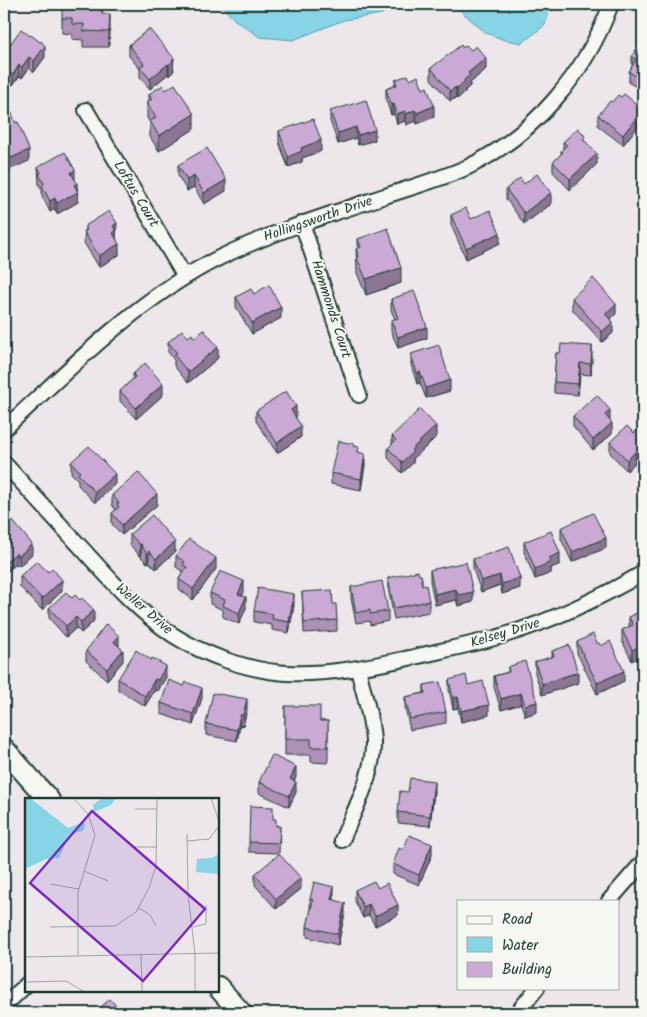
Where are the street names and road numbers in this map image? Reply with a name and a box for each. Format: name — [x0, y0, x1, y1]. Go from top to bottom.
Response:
street label: Loftus Court — [107, 156, 165, 232]
street label: Hollingsworth Drive — [260, 190, 376, 248]
street label: Hammonds Court — [305, 257, 357, 362]
street label: Weller Drive — [110, 578, 178, 641]
street label: Kelsey Drive — [468, 612, 543, 654]

